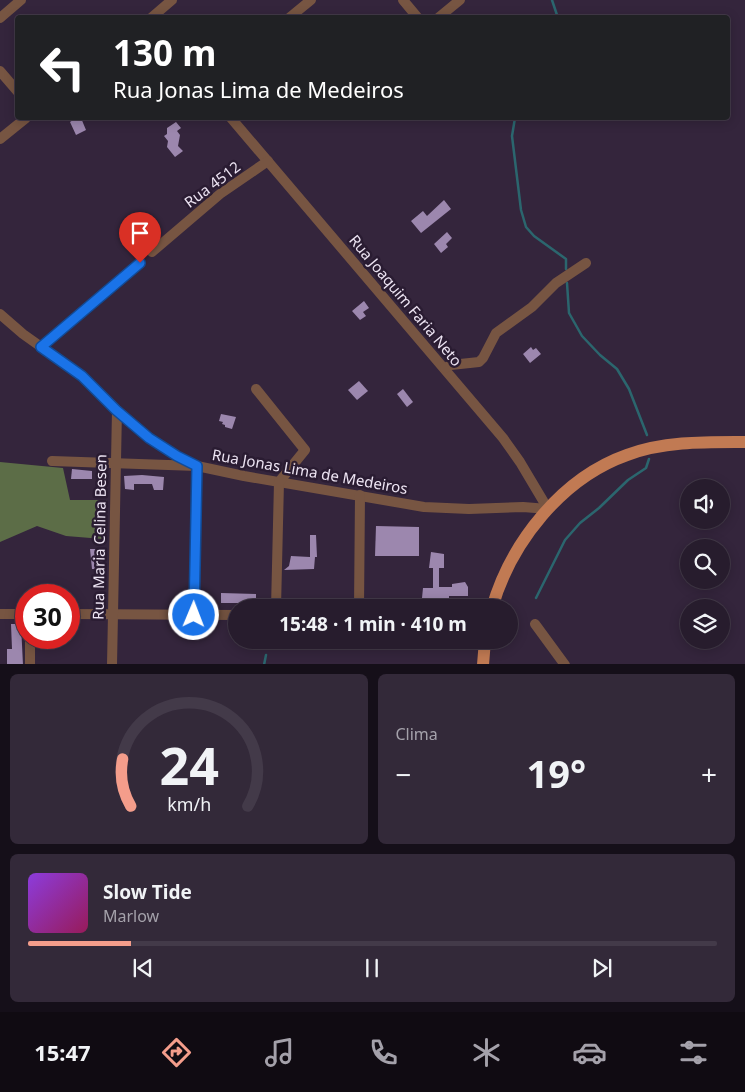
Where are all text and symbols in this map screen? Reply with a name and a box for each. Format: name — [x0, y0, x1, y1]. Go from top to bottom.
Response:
text: 130 m — [113, 29, 216, 76]
icon: left — [30, 35, 95, 100]
text: Rua Jonas Lima de Medeiros — [113, 74, 404, 104]
street label: Rua 4512 — [180, 156, 244, 212]
pin — [119, 212, 161, 263]
icon: arrive — [126, 219, 154, 247]
street label: Rua Joaquim Faria Neto — [345, 230, 467, 370]
street label: Rua Jonas Lima de Medeiros — [211, 444, 409, 498]
street label: Rua Maria Celina Besen — [88, 454, 110, 620]
map controls — [680, 479, 730, 649]
button: sound — [680, 479, 730, 529]
button: search — [680, 539, 730, 589]
speed limit sign: 30 — [15, 584, 80, 649]
position arrow — [167, 588, 219, 640]
button: layers — [680, 599, 730, 649]
text: 15:48 · 1 min · 410 m — [279, 611, 467, 637]
text: Clima — [396, 723, 438, 745]
text: 24 — [159, 729, 219, 800]
text: 19° — [526, 747, 586, 799]
text: − — [396, 755, 412, 793]
text: + — [701, 755, 717, 793]
text: km/h — [167, 792, 211, 816]
text: Slow Tide — [103, 879, 192, 905]
text: Marlow — [103, 905, 159, 927]
icon: previous — [129, 954, 157, 982]
icon: pause — [358, 954, 386, 982]
icon: next — [588, 954, 616, 982]
icon: directions — [159, 1035, 194, 1070]
icon: music — [262, 1035, 297, 1070]
icon: phone — [366, 1035, 401, 1070]
icon: climate — [469, 1035, 504, 1070]
icon: car — [572, 1035, 607, 1070]
icon: filters — [676, 1035, 711, 1070]
text: 15:47 — [34, 1037, 91, 1067]

